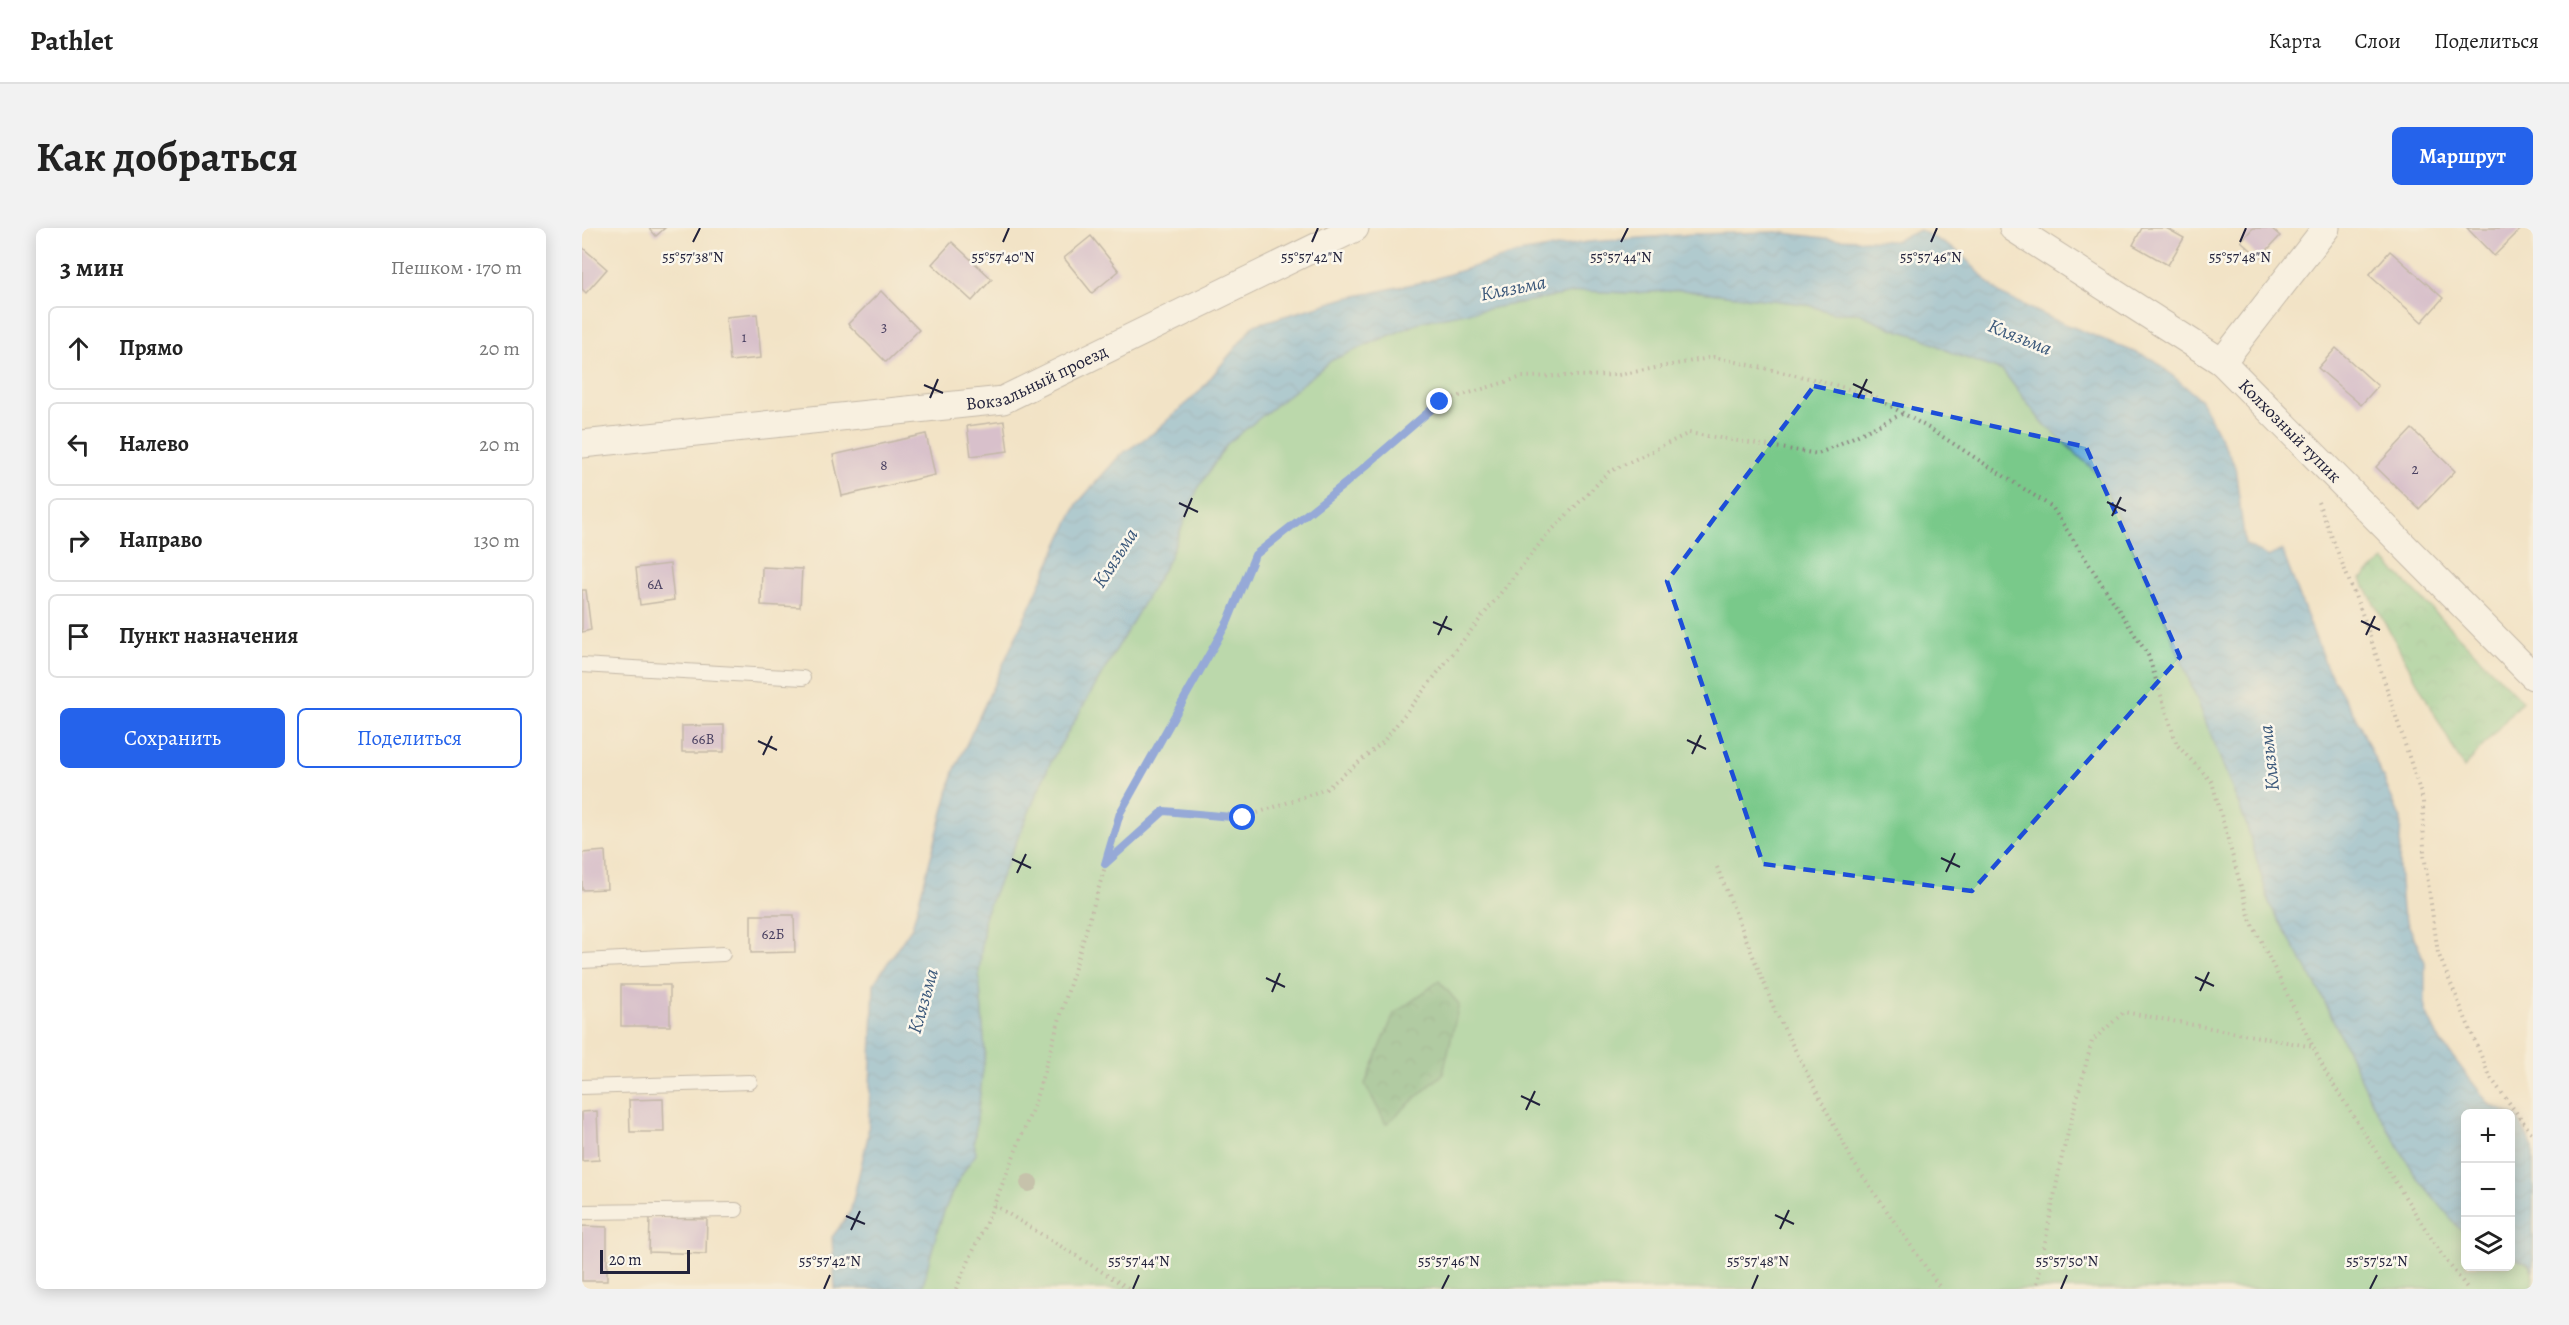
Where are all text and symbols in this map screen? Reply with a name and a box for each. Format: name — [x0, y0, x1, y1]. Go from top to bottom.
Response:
text: Pathlet — [30, 22, 113, 60]
text: Карта — [2268, 27, 2321, 55]
text: Слои — [2354, 27, 2401, 55]
text: Поделиться — [2434, 27, 2539, 55]
button: Маршрут — [2392, 127, 2533, 185]
text: Как добраться — [36, 128, 298, 185]
text: 55°57'38"N — [662, 247, 724, 267]
text: 55°57'40"N — [972, 247, 1035, 267]
text: 55°57'42"N — [1281, 247, 1343, 267]
text: 55°57'44"N — [1590, 247, 1652, 267]
text: 55°57'46"N — [1900, 247, 1962, 267]
text: 55°57'48"N — [2209, 247, 2271, 267]
text: 3 мин — [60, 250, 124, 285]
text: Пешком · 170 m — [391, 254, 522, 281]
water label: Клязьма — [1478, 268, 1548, 308]
water label: Клязьма — [1984, 312, 2056, 362]
house number: 3 — [881, 317, 887, 337]
house number: 1 — [741, 327, 747, 347]
icon: ahead — [62, 332, 95, 365]
text: Прямо — [119, 333, 183, 363]
text: 20 m — [479, 335, 520, 362]
street label: Вокзальный проезд — [965, 339, 1112, 416]
street label: Колхозный тупик — [2233, 374, 2347, 488]
route end — [1426, 388, 1452, 414]
icon: left — [62, 428, 95, 461]
text: Налево — [119, 429, 189, 459]
text: 20 m — [479, 431, 520, 458]
house number: 8 — [880, 455, 888, 475]
house number: 2 — [2411, 459, 2419, 479]
water label: Клязьма — [1086, 523, 1144, 593]
icon: right — [62, 524, 95, 557]
text: Направо — [119, 525, 202, 555]
text: 130 m — [474, 527, 520, 554]
house number: 6А — [647, 574, 663, 594]
icon: arrive — [62, 620, 95, 653]
text: Пункт назначения — [119, 621, 298, 651]
button: Сохранить — [60, 708, 285, 768]
button: Поделиться — [297, 708, 522, 768]
water label: Клязьма — [2252, 724, 2286, 792]
house number: 66В — [692, 729, 714, 749]
route start — [1229, 804, 1255, 830]
house number: 62Б — [762, 924, 785, 944]
water label: Клязьма — [901, 965, 945, 1037]
map controls — [2461, 1109, 2515, 1271]
button: + — [2461, 1109, 2515, 1163]
button: − — [2461, 1163, 2515, 1217]
button: layers — [2461, 1217, 2515, 1271]
scale bar — [600, 1247, 690, 1274]
text: 20 m — [609, 1249, 642, 1271]
text: 55°57'42"N — [799, 1251, 861, 1271]
text: 55°57'44"N — [1108, 1251, 1170, 1271]
text: 55°57'46"N — [1418, 1251, 1480, 1271]
text: 55°57'48"N — [1727, 1251, 1789, 1271]
text: 55°57'50"N — [2036, 1251, 2098, 1271]
text: 55°57'52"N — [2346, 1251, 2408, 1271]

